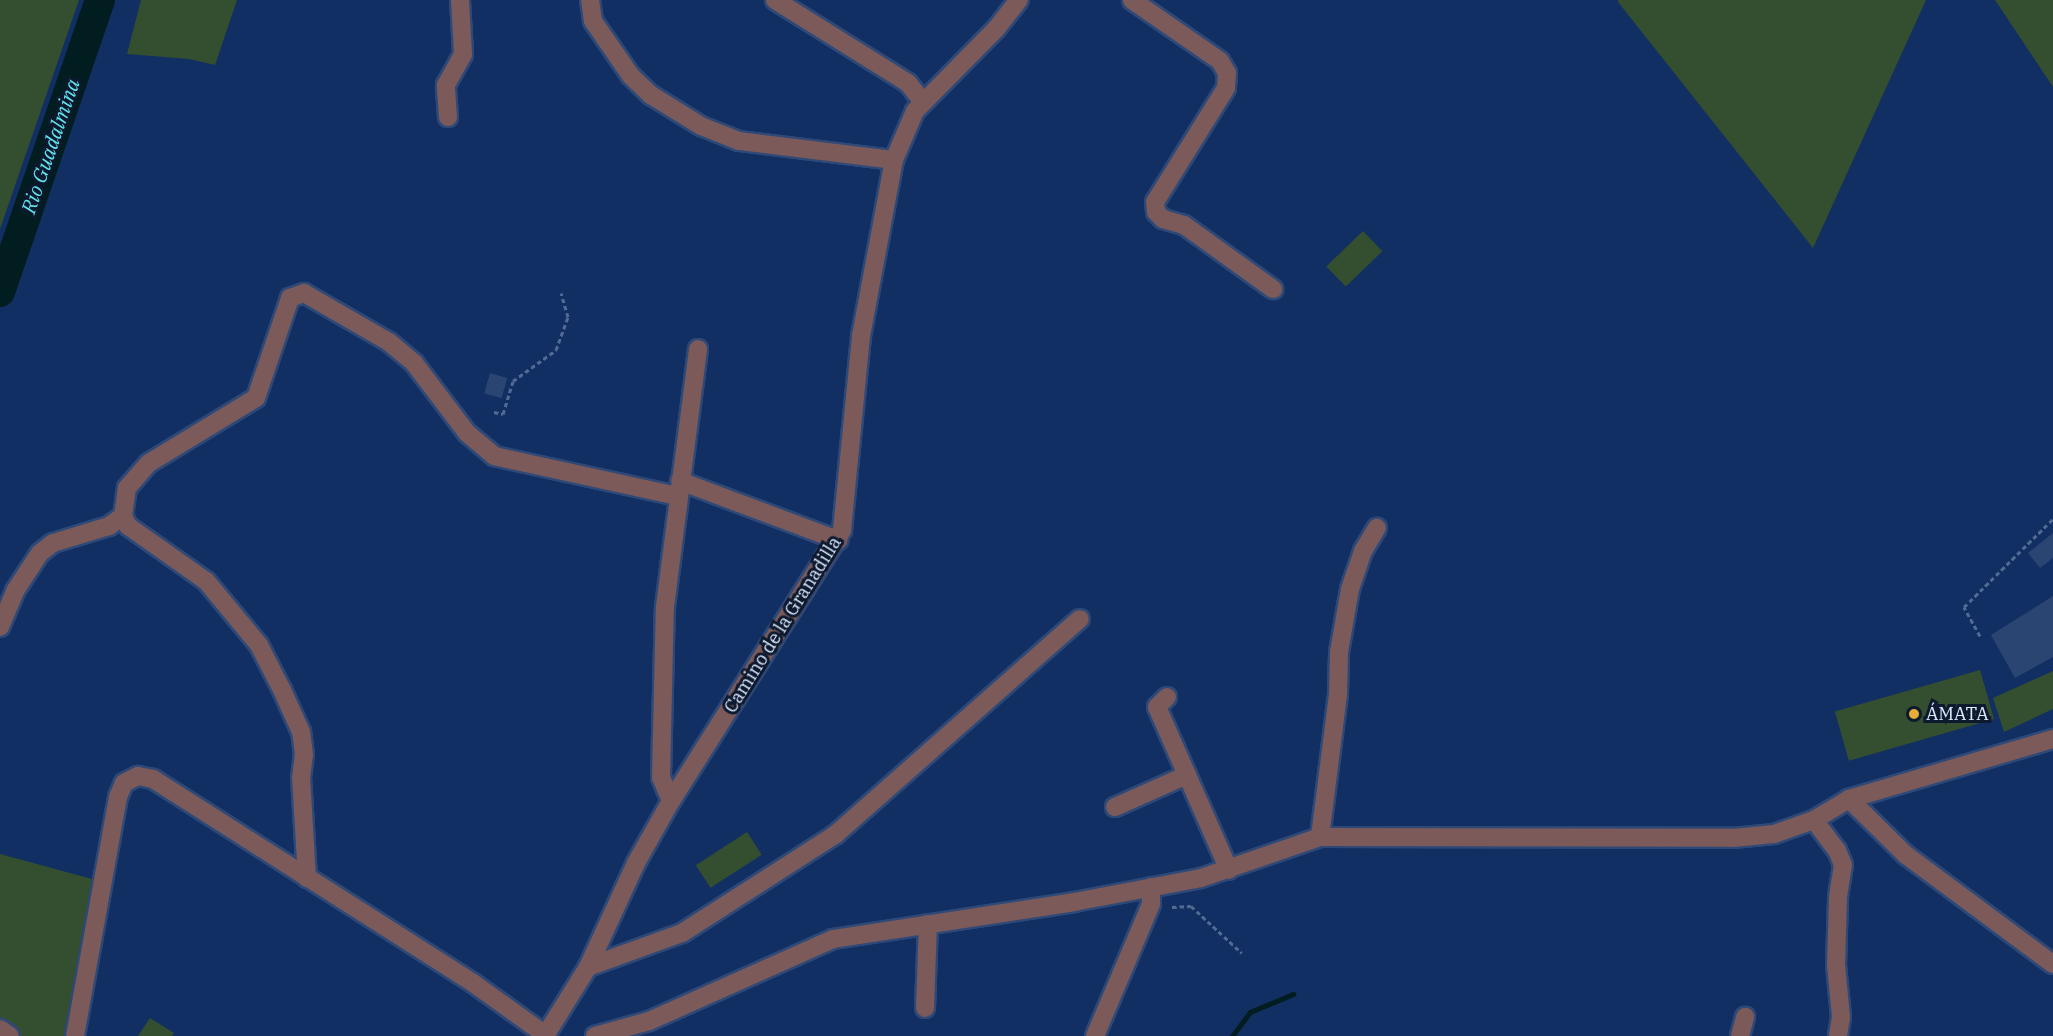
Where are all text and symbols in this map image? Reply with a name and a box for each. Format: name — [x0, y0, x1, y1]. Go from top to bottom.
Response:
water label: Rio Guadalmina — [16, 76, 84, 216]
street label: Camino de la Granadilla — [720, 533, 846, 717]
place label: ÁMATA — [1926, 703, 1988, 725]
marker: ÁMATA — [1907, 707, 1921, 721]

